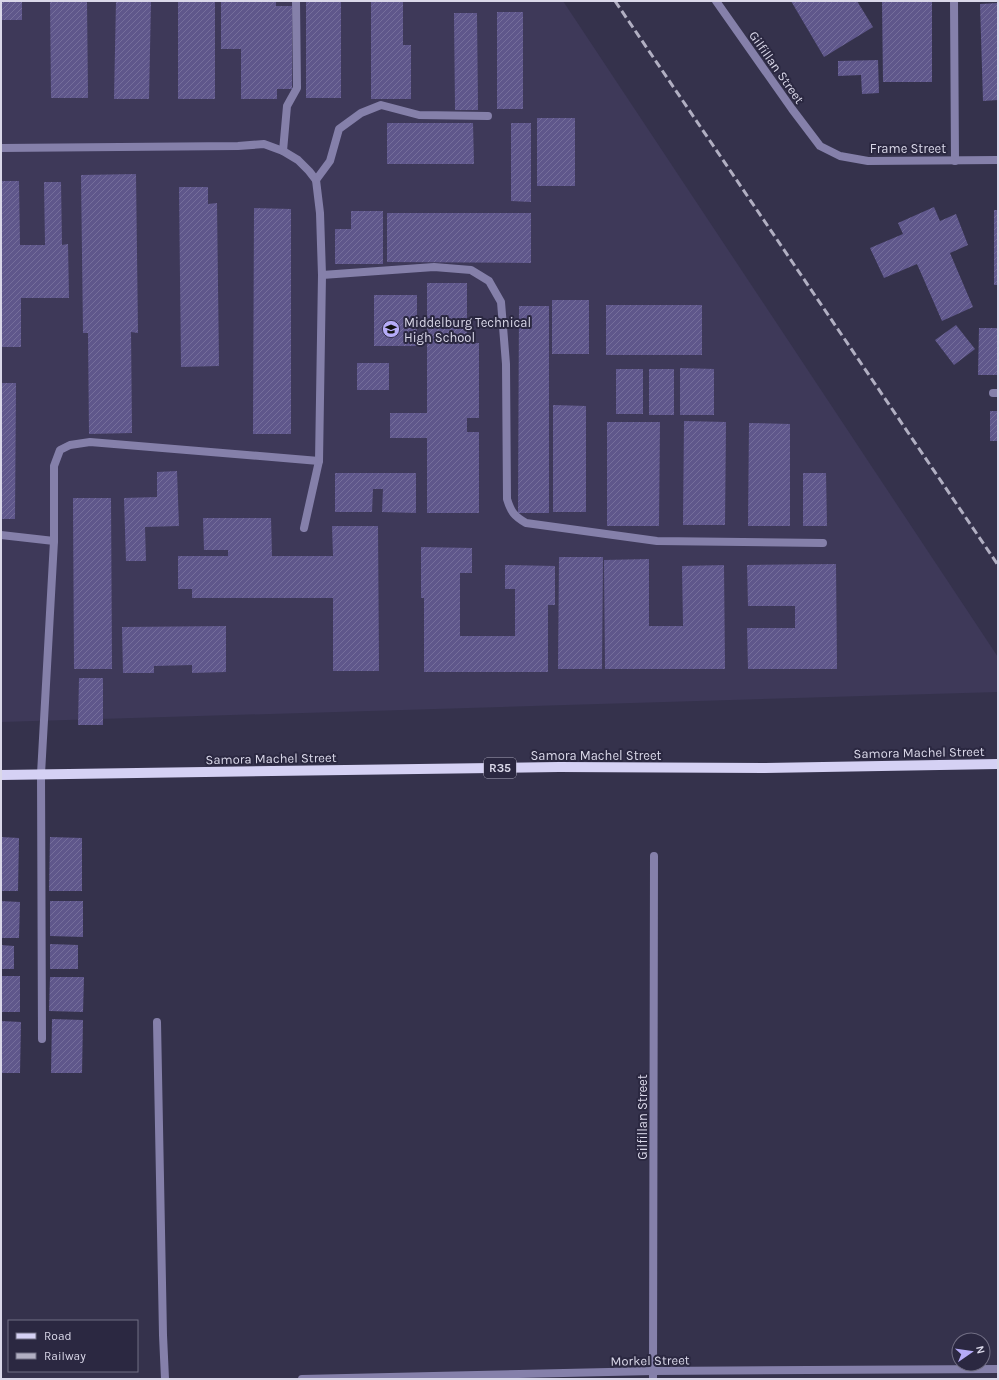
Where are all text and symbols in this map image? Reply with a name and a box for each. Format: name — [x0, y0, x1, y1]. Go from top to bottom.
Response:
street label: Gilfillan Street — [746, 28, 807, 107]
street label: Frame Street — [870, 141, 946, 156]
place label: Middelburg Technical High School — [404, 315, 531, 345]
school or university icon: Middelburg Technical High School — [381, 319, 401, 339]
street label: Samora Machel Street — [853, 744, 985, 761]
street label: Samora Machel Street — [530, 748, 662, 763]
street label: Samora Machel Street — [205, 750, 337, 767]
road number: R35 — [484, 758, 516, 778]
street label: Gilfillan Street — [635, 1074, 650, 1160]
legend — [8, 1320, 138, 1372]
text: Road — [44, 1329, 72, 1343]
north arrow — [951, 1332, 991, 1372]
text: N — [973, 1345, 987, 1355]
text: Railway — [44, 1349, 86, 1363]
street label: Morkel Street — [610, 1352, 690, 1369]

